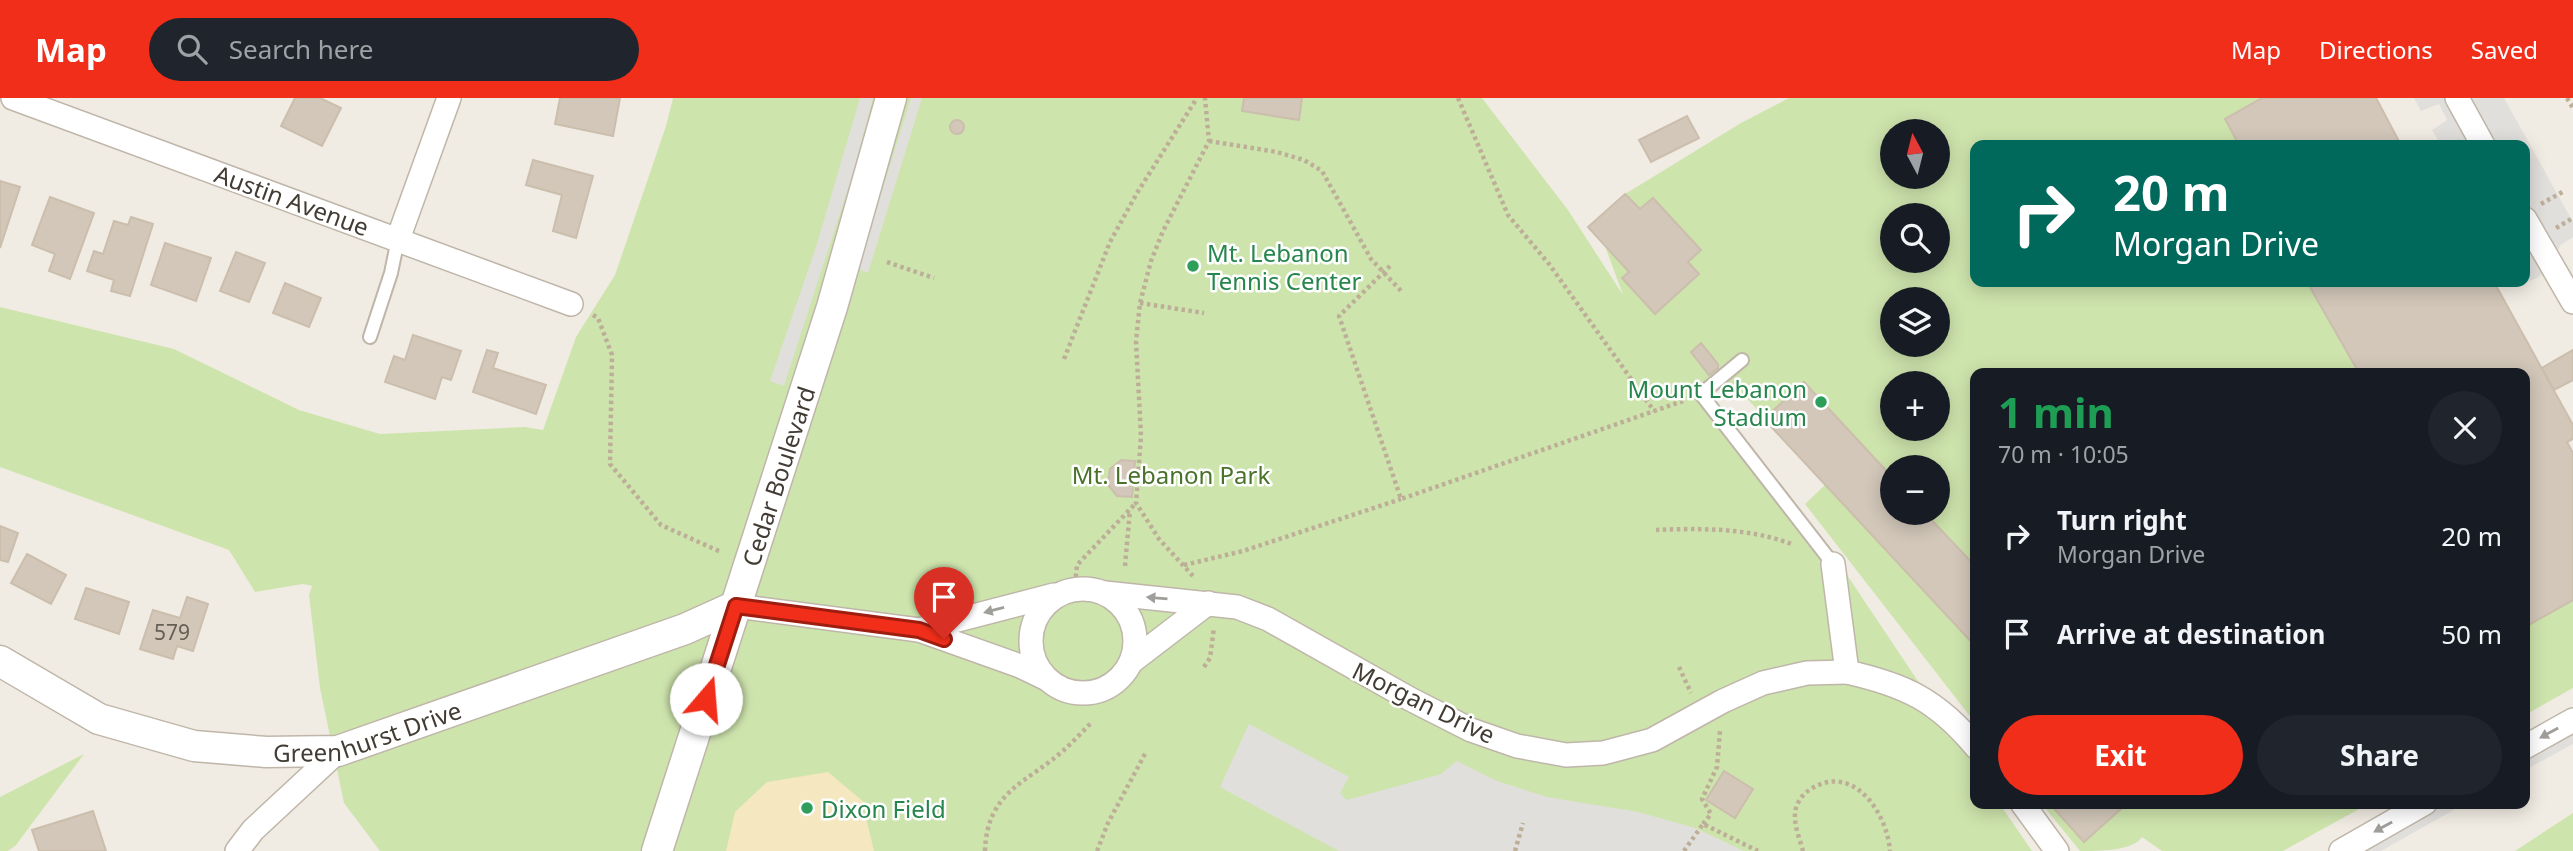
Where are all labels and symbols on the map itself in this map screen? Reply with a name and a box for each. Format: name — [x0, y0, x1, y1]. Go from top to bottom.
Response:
north arrow — [1880, 119, 1950, 189]
street label: Austin Avenue — [210, 157, 374, 243]
place label: Mt. Lebanon Tennis Center — [1207, 236, 1362, 297]
marker: Mt. Lebanon Tennis Center — [1185, 258, 1201, 274]
place label: Mount Lebanon Stadium — [1628, 372, 1807, 433]
street label: Cedar Boulevard — [733, 382, 822, 570]
marker: Mount Lebanon Stadium — [1813, 394, 1829, 410]
park label: Mt. Lebanon Park — [1072, 458, 1270, 491]
pin — [914, 567, 974, 639]
one-way arrow — [1145, 592, 1167, 603]
one-way arrow — [983, 606, 1004, 616]
house number: 579 — [154, 618, 190, 646]
street label: Morgan Drive — [1347, 653, 1501, 751]
position arrow — [669, 662, 743, 736]
street label: Greenhurst Drive — [273, 693, 466, 768]
one-way arrow — [2539, 727, 2559, 739]
place label: Dixon Field — [821, 792, 946, 825]
marker: Dixon Field — [799, 800, 815, 816]
one-way arrow — [2373, 821, 2393, 833]

